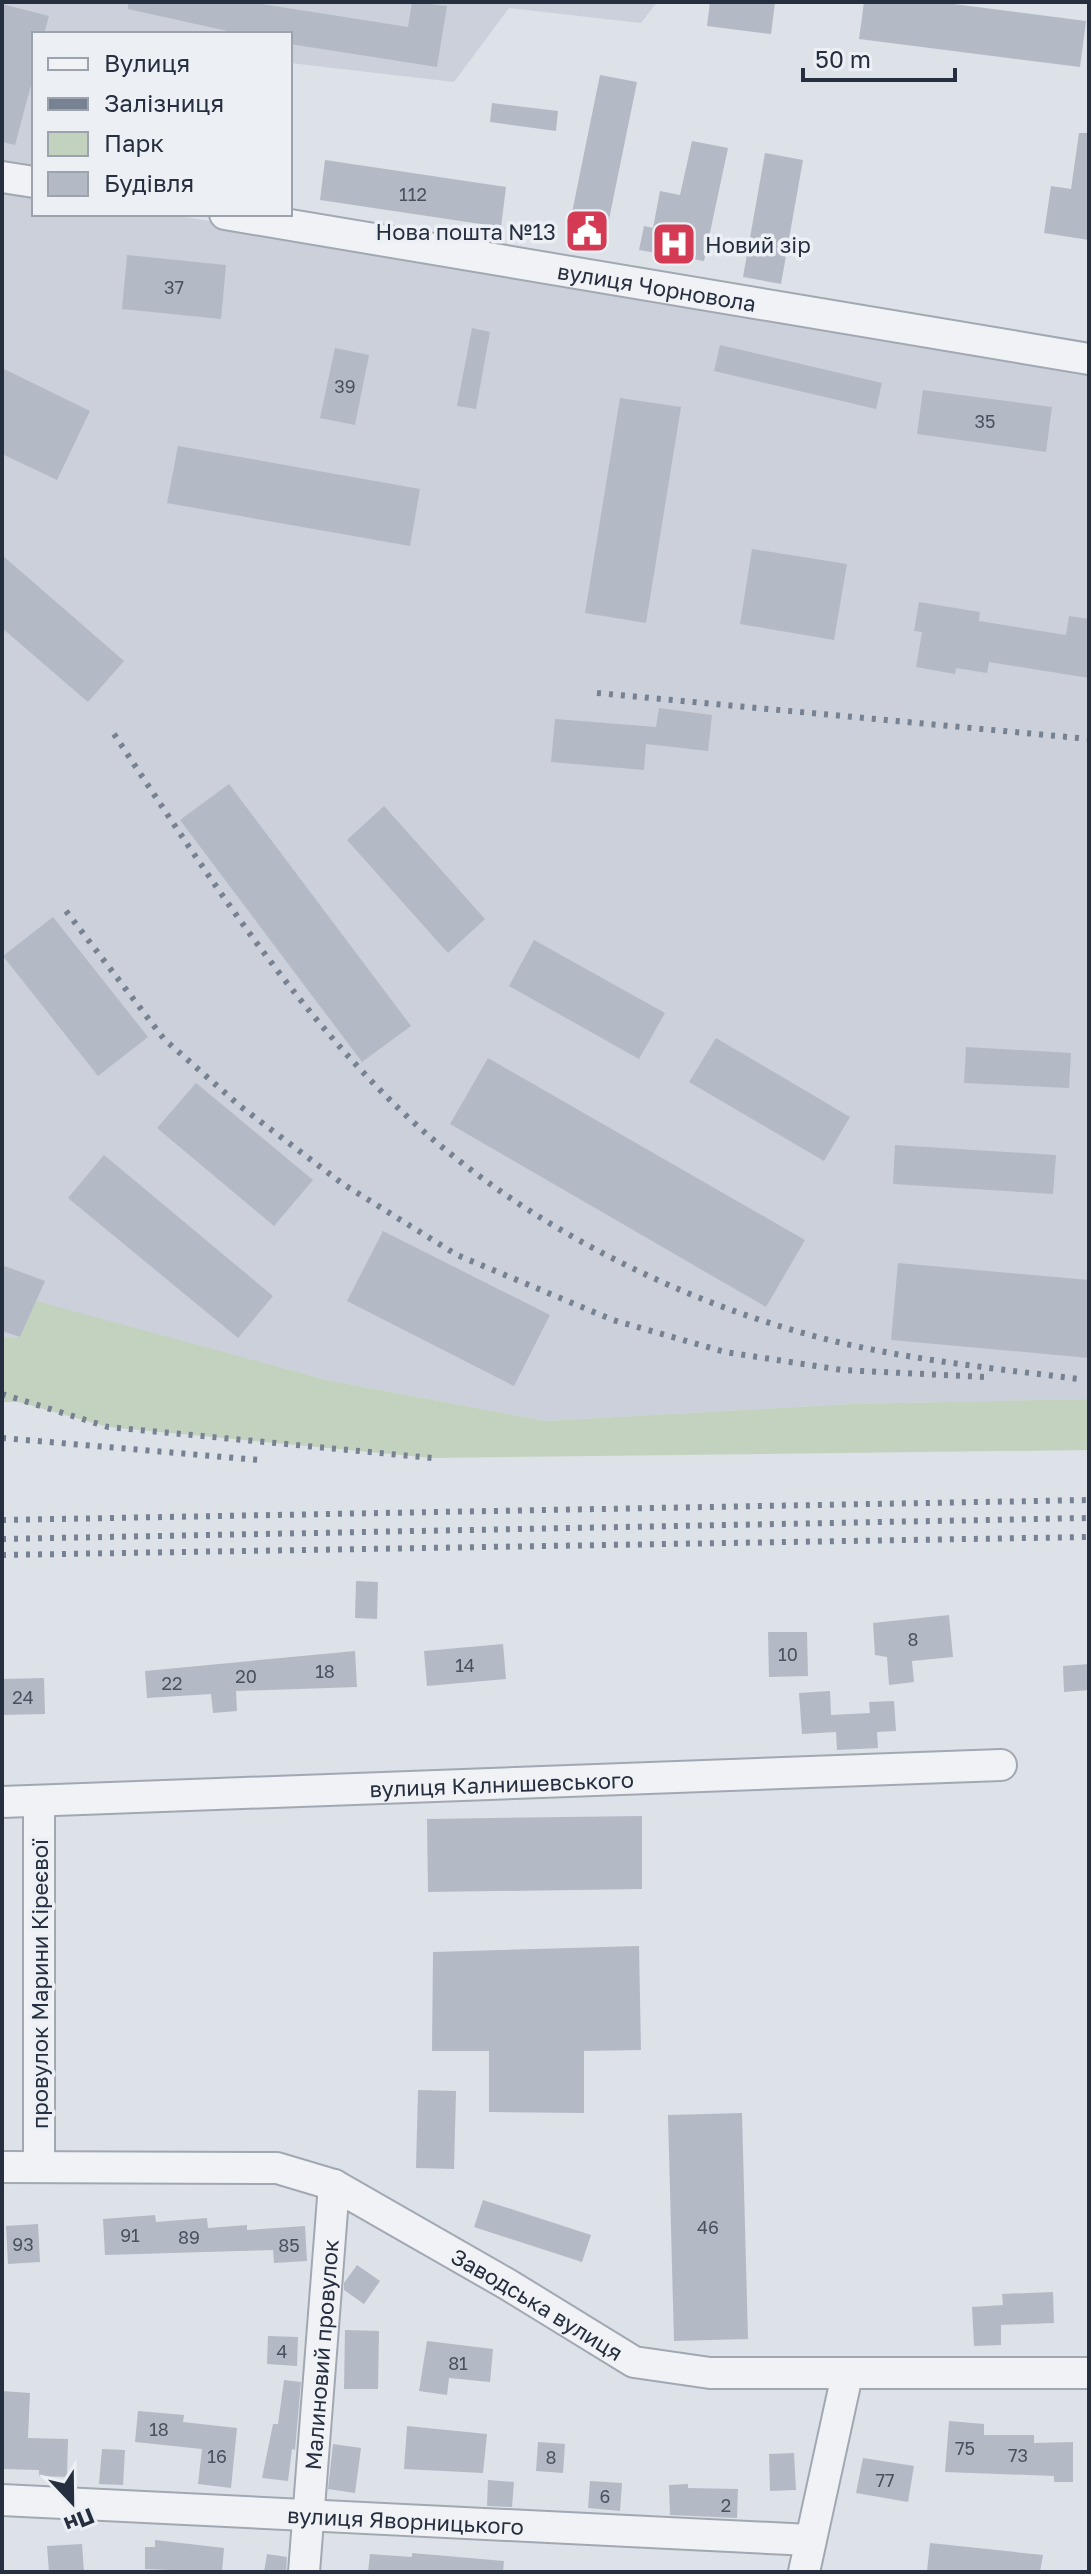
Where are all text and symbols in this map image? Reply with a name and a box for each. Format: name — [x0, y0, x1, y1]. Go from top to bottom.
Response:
legend — [32, 32, 292, 216]
scale bar — [803, 32, 955, 82]
text: 50 m — [815, 44, 871, 73]
text: Вулиця — [104, 48, 190, 77]
text: Залізниця — [104, 88, 224, 117]
text: Парк — [104, 128, 164, 157]
text: Будівля — [104, 168, 194, 197]
house number: 112 — [399, 183, 427, 205]
public building icon: Нова пошта №13 — [563, 207, 611, 255]
place label: Нова пошта №13 — [376, 218, 556, 245]
hospital icon: Новий зір — [650, 220, 698, 268]
place label: Новий зір — [705, 231, 811, 258]
street label: вулиця Чорновола — [556, 257, 758, 316]
house number: 37 — [164, 276, 184, 298]
house number: 39 — [334, 375, 356, 397]
house number: 35 — [975, 410, 995, 432]
house number: 8 — [908, 1628, 918, 1650]
house number: 10 — [778, 1643, 798, 1665]
house number: 14 — [455, 1654, 475, 1676]
house number: 18 — [315, 1660, 335, 1682]
house number: 20 — [235, 1665, 257, 1687]
house number: 22 — [162, 1672, 182, 1694]
house number: 24 — [12, 1686, 34, 1708]
street label: вулиця Калнишевського — [369, 1765, 634, 1802]
street label: провулок Марини Кіреєвої — [26, 1838, 53, 2129]
house number: 46 — [697, 2216, 719, 2238]
house number: 91 — [120, 2224, 140, 2246]
house number: 89 — [178, 2226, 200, 2248]
house number: 93 — [12, 2233, 34, 2255]
house number: 85 — [278, 2234, 300, 2256]
street label: Малиновий провулок — [298, 2238, 343, 2471]
street label: Заводська вулиця — [447, 2242, 628, 2366]
house number: 4 — [277, 2340, 288, 2362]
house number: 81 — [448, 2352, 468, 2374]
house number: 18 — [149, 2418, 169, 2440]
house number: 75 — [955, 2437, 975, 2459]
house number: 73 — [1008, 2444, 1028, 2466]
house number: 16 — [207, 2445, 227, 2467]
house number: 8 — [546, 2446, 556, 2468]
north arrow — [32, 2462, 112, 2542]
house number: 77 — [875, 2469, 895, 2491]
house number: 6 — [600, 2485, 610, 2507]
house number: 2 — [721, 2494, 731, 2516]
street label: вулиця Яворницького — [287, 2501, 525, 2539]
text: Пн — [61, 2503, 99, 2539]

